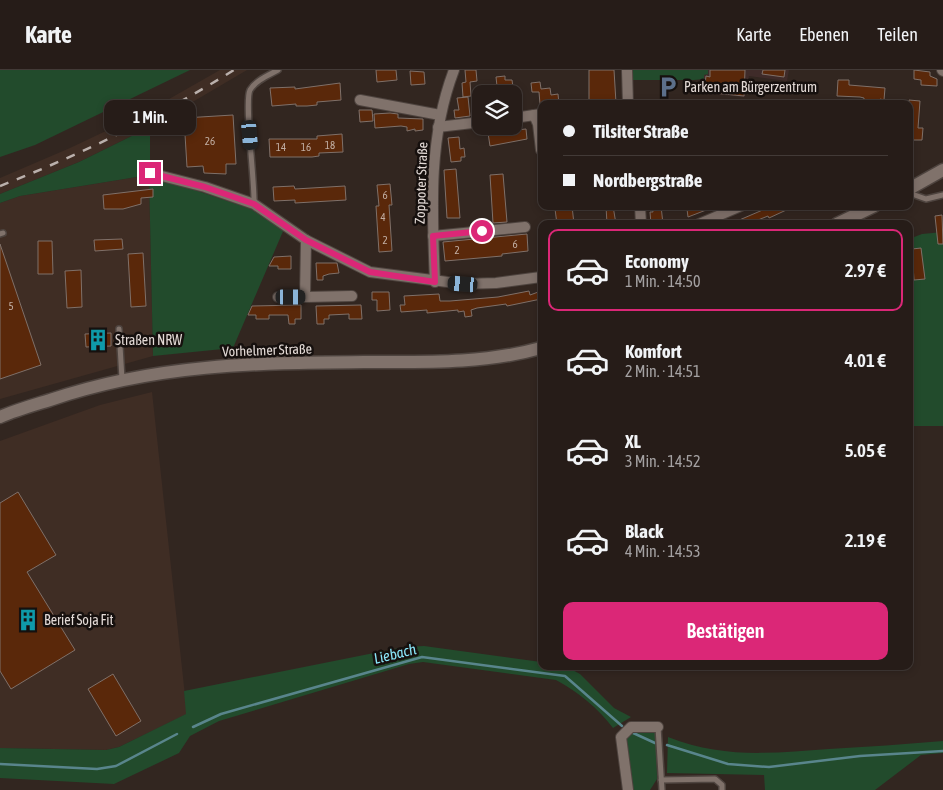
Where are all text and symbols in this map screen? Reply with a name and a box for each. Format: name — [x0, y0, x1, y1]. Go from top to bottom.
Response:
text: Karte — [25, 21, 72, 48]
text: Karte — [736, 24, 771, 45]
text: Ebenen — [799, 24, 849, 45]
text: Teilen — [877, 24, 918, 45]
parking icon: Parken am Bürgerzentrum — [655, 74, 681, 100]
place label: Parken am Bürgerzentrum — [684, 79, 817, 95]
map controls — [472, 85, 522, 135]
button: layers — [472, 85, 522, 135]
callout: 1 Min. — [104, 101, 196, 136]
text: 1 Min. — [133, 108, 167, 126]
car — [241, 119, 258, 151]
text: Tilsiter Straße — [593, 120, 689, 142]
house number: 26 — [205, 135, 215, 147]
house number: 18 — [325, 139, 335, 151]
house number: 14 — [276, 141, 286, 153]
house number: 16 — [301, 141, 311, 153]
street label: Zoppoter Straße — [412, 142, 430, 224]
route end — [139, 162, 161, 184]
text: Nordbergstraße — [593, 169, 702, 191]
house number: 6 — [382, 189, 388, 201]
house number: 4 — [380, 211, 386, 223]
route start — [471, 220, 493, 242]
house number: 2 — [382, 234, 388, 246]
house number: 6 — [512, 238, 518, 250]
house number: 2 — [454, 244, 460, 256]
icon: car — [565, 248, 610, 293]
text: Economy — [625, 250, 689, 272]
text: 2.97 € — [845, 259, 886, 281]
text: 1 Min. · 14:50 — [625, 272, 700, 290]
car — [447, 275, 478, 293]
car — [276, 290, 306, 305]
house number: 5 — [8, 300, 14, 312]
building icon: Straßen NRW — [85, 327, 111, 353]
place label: Straßen NRW — [115, 332, 183, 348]
icon: car — [565, 338, 610, 383]
street label: Vorhelmer Straße — [222, 340, 312, 360]
text: Komfort — [625, 340, 682, 362]
text: 4.01 € — [845, 349, 886, 371]
text: 2 Min. · 14:51 — [625, 362, 700, 380]
icon: car — [565, 428, 610, 473]
text: XL — [625, 430, 641, 452]
text: 5.05 € — [845, 439, 886, 461]
text: 3 Min. · 14:52 — [625, 452, 700, 470]
icon: car — [565, 518, 610, 563]
text: Black — [625, 520, 663, 542]
text: 2.19 € — [845, 529, 886, 551]
text: 4 Min. · 14:53 — [625, 542, 700, 560]
button: Bestätigen — [563, 602, 888, 660]
building icon: Berief Soja Fit — [15, 607, 41, 633]
place label: Berief Soja Fit — [44, 612, 113, 628]
water label: Liebach — [372, 640, 418, 667]

